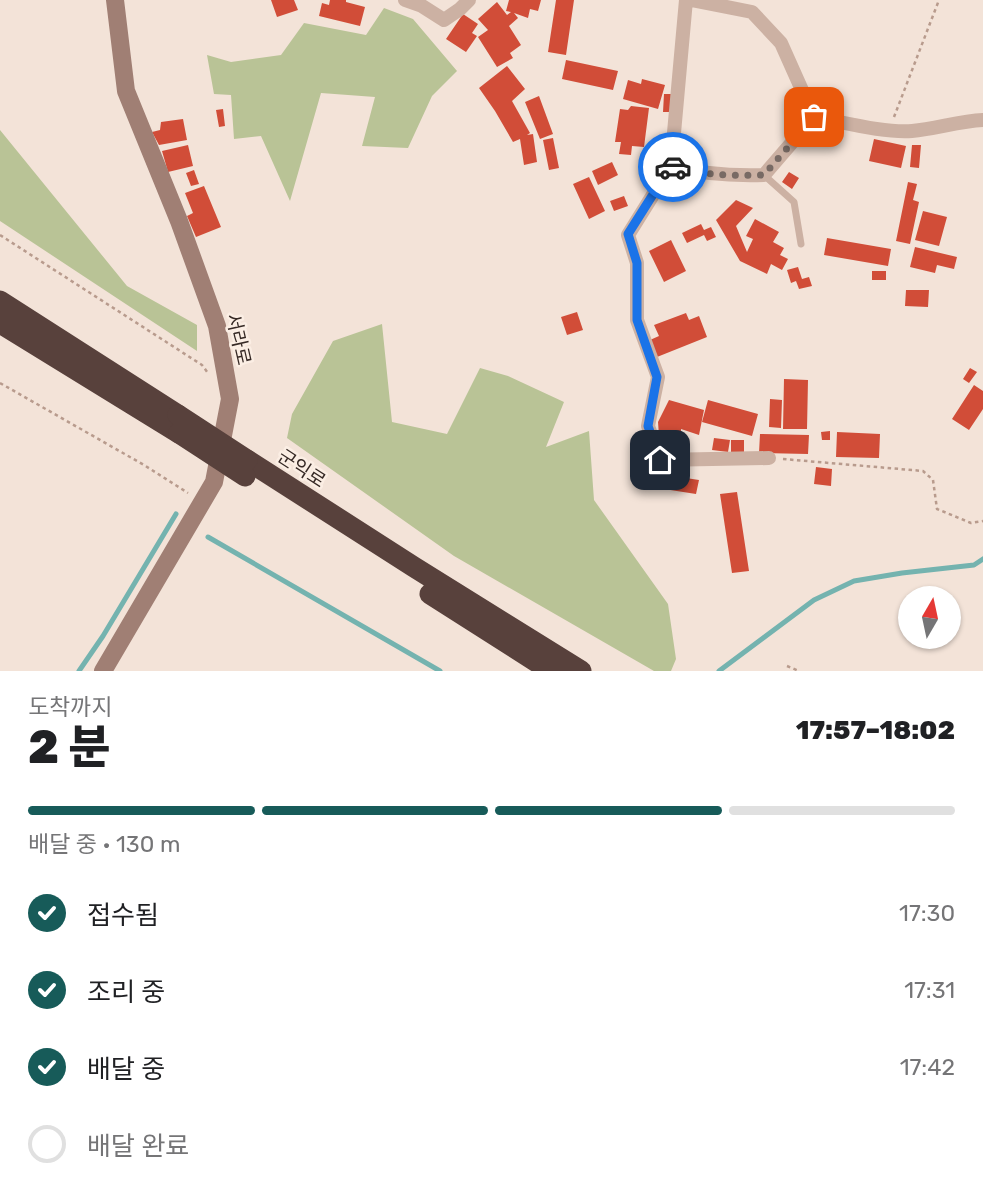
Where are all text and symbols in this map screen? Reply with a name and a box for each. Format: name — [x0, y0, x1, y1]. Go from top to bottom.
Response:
pin — [784, 87, 844, 147]
icon: bag — [795, 98, 833, 136]
courier — [638, 132, 708, 202]
icon: car — [654, 148, 692, 186]
street label: 서라로 — [221, 311, 256, 367]
pin — [630, 430, 690, 490]
icon: home — [641, 441, 679, 479]
street label: 군익로 — [273, 444, 330, 492]
north arrow — [898, 586, 961, 649]
map controls — [898, 586, 961, 649]
text: 도착까지 — [28, 693, 113, 721]
text: 17:57–18:02 — [796, 715, 955, 746]
text: 2 분 — [28, 720, 111, 775]
text: 배달 중 · 130 m — [28, 830, 180, 858]
icon: check — [28, 894, 66, 932]
text: 17:30 — [899, 899, 955, 927]
text: 접수됨 — [87, 900, 159, 931]
icon: check — [28, 971, 66, 1009]
text: 17:31 — [904, 976, 955, 1004]
text: 조리 중 — [87, 977, 165, 1008]
icon: check — [28, 1048, 66, 1086]
text: 17:42 — [900, 1053, 955, 1081]
text: 배달 중 — [87, 1054, 165, 1085]
text: 배달 완료 — [87, 1131, 189, 1162]

